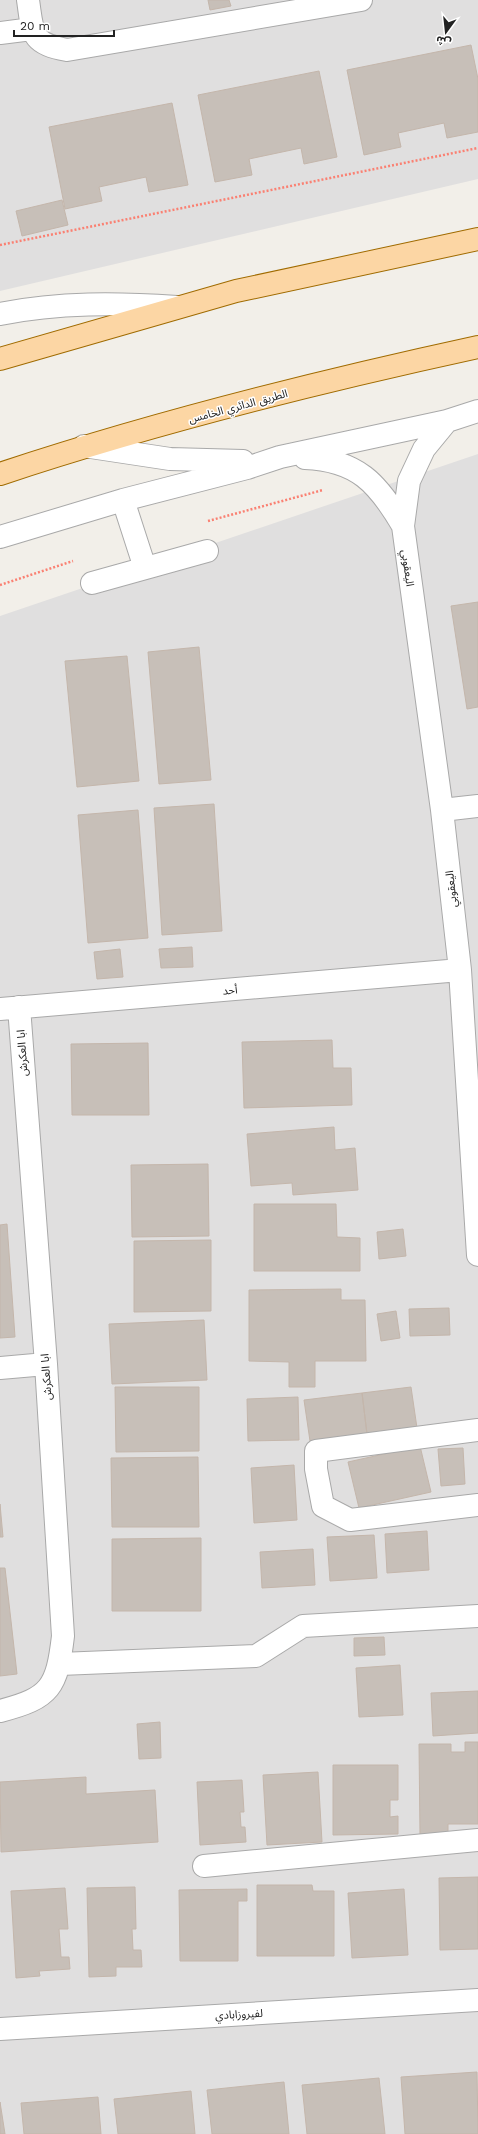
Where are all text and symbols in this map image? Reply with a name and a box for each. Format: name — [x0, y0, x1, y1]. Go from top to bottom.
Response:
scale bar — [14, 12, 114, 38]
north arrow — [426, 12, 466, 52]
text: 20 m — [20, 19, 50, 33]
text: ش — [435, 33, 453, 49]
street label: الطريق الدائري الخامس — [187, 387, 290, 428]
street label: اليعقوبي — [396, 549, 417, 588]
street label: اليعقوبي — [443, 870, 462, 908]
street label: أحد — [222, 983, 238, 998]
street label: ابا العكرش — [14, 1029, 31, 1077]
street label: ابا العكرش — [38, 1353, 55, 1401]
street label: لفيروزابادي — [215, 2007, 264, 2025]

